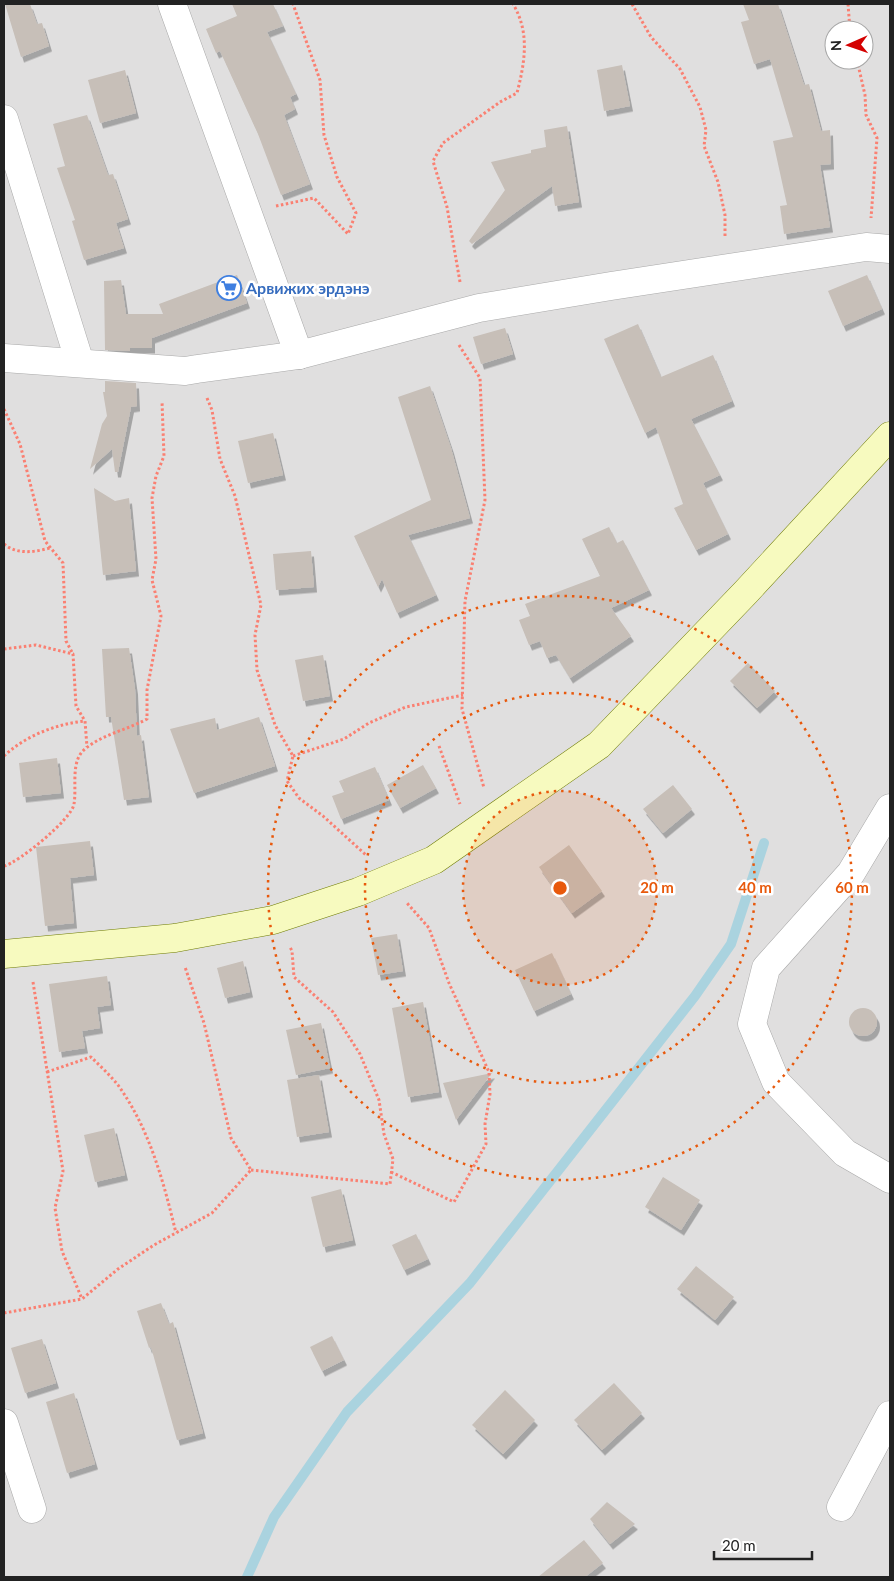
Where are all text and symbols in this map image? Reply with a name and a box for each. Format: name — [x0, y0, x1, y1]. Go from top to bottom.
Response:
north arrow — [824, 20, 874, 70]
text: N — [827, 40, 844, 51]
supermarket icon: Арвижих эрдэнэ — [216, 275, 242, 301]
place label: Арвижих эрдэнэ — [245, 278, 370, 297]
text: 20 m — [640, 878, 674, 896]
text: 40 m — [738, 878, 772, 896]
text: 60 m — [835, 878, 869, 896]
centre of rings — [551, 879, 569, 897]
scale bar — [714, 1528, 812, 1560]
text: 20 m — [722, 1536, 756, 1554]

